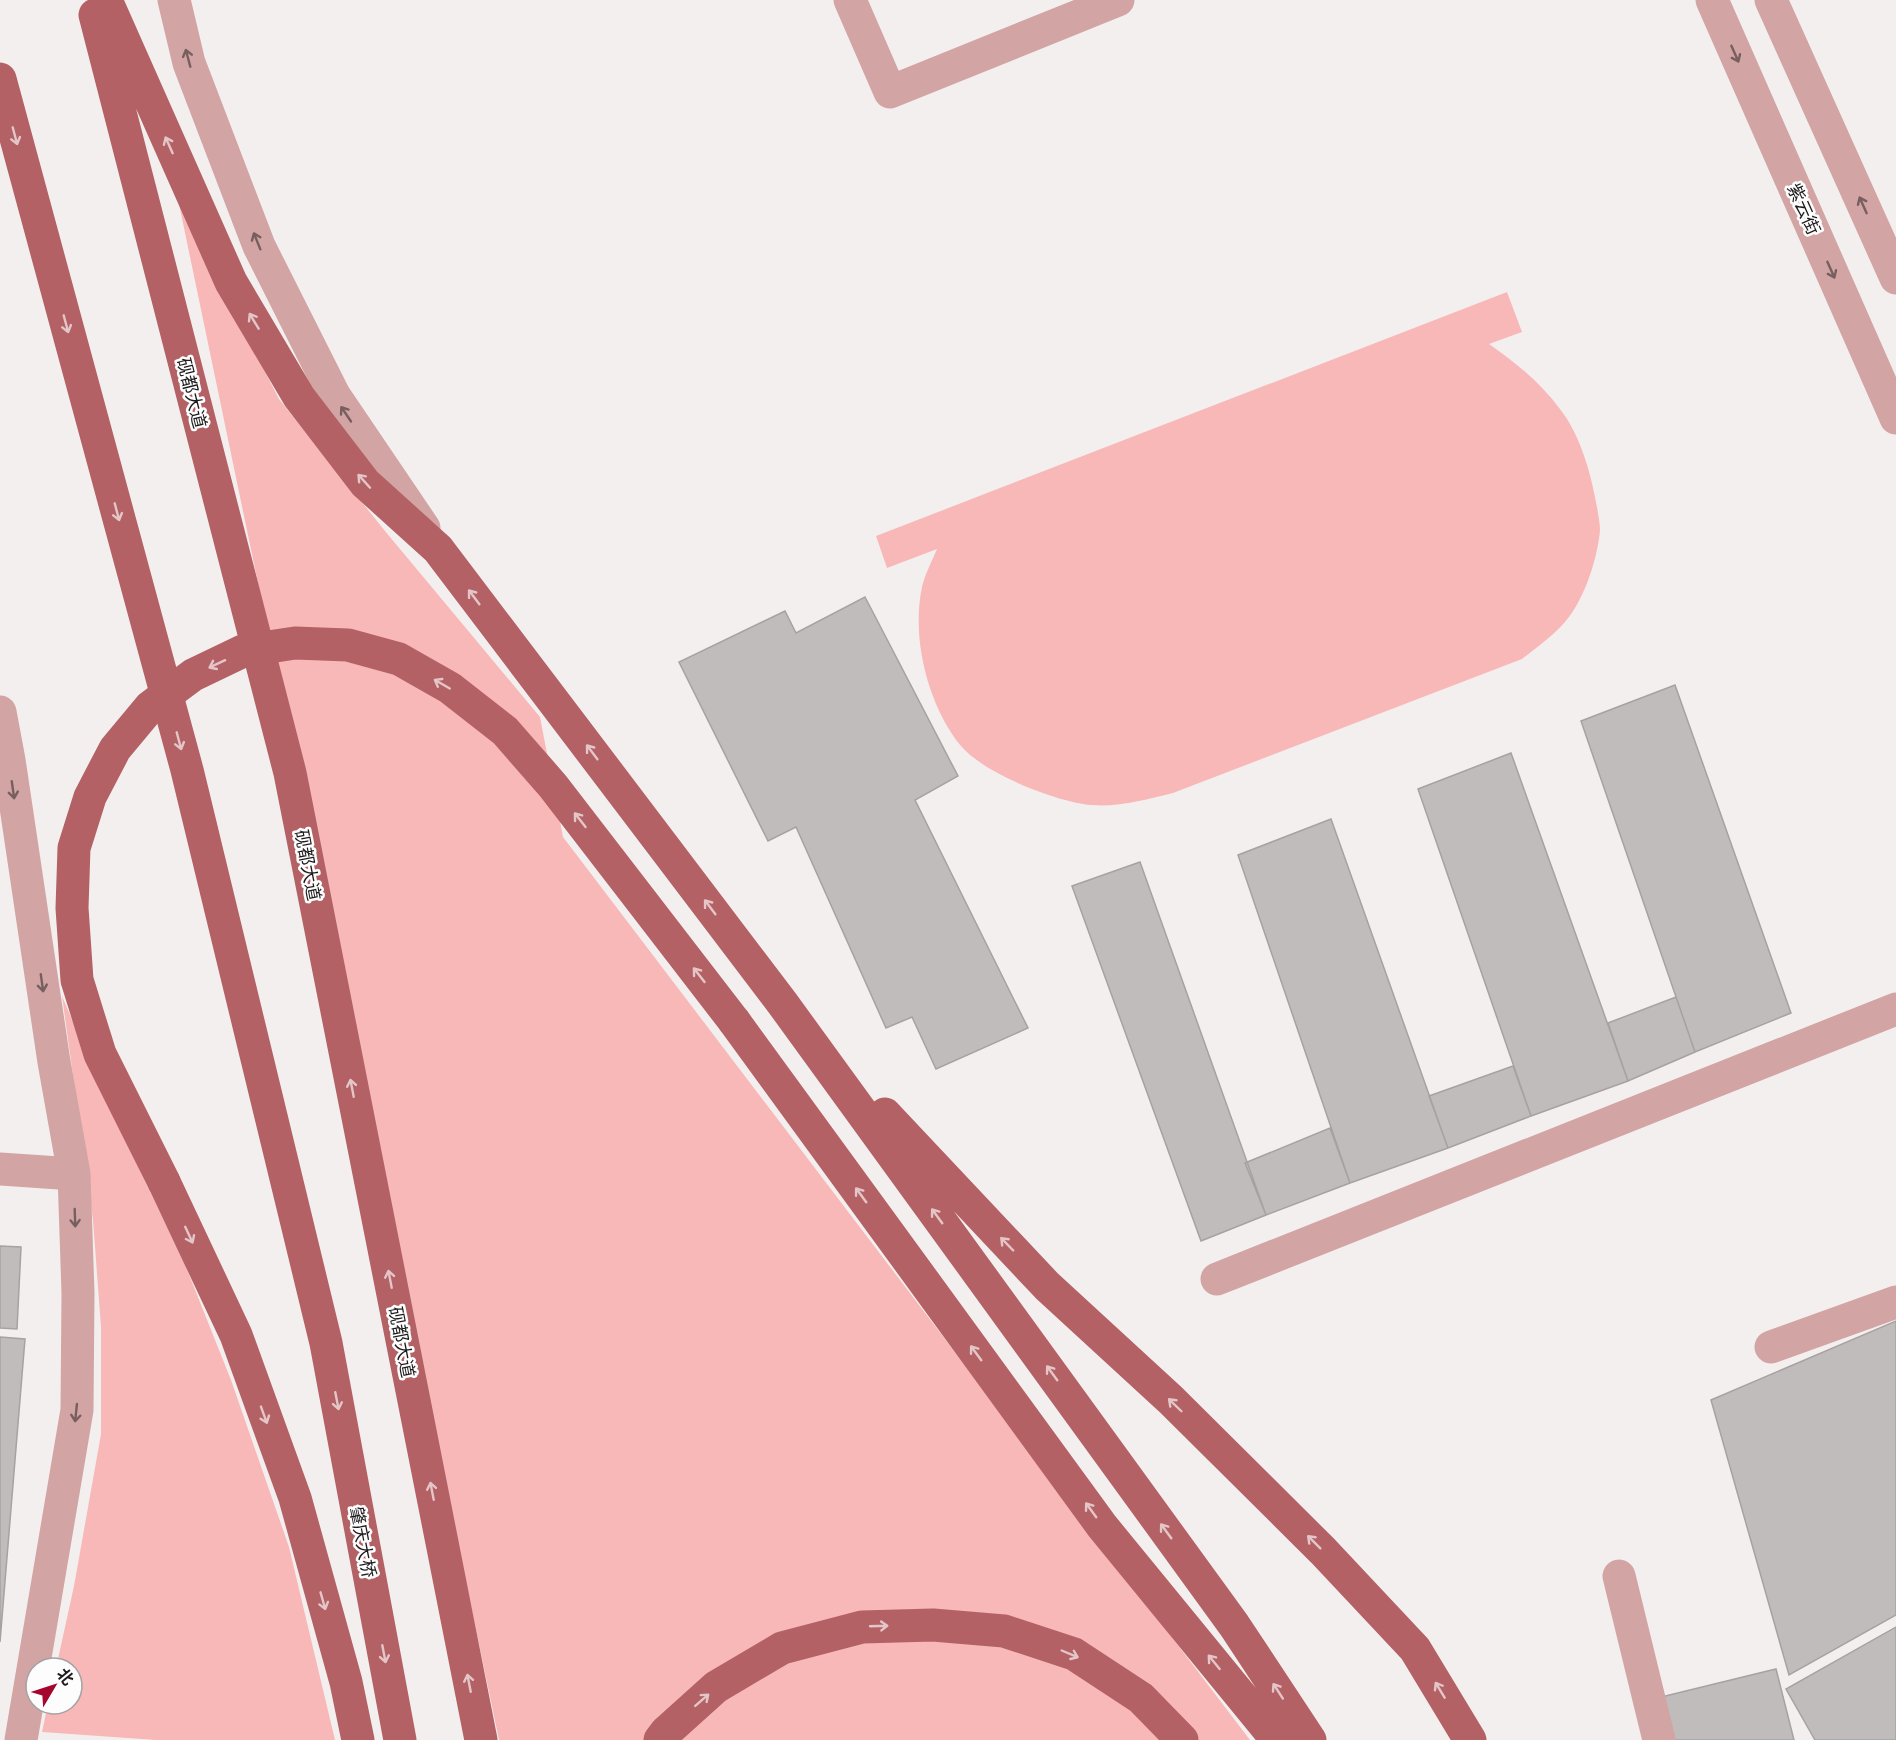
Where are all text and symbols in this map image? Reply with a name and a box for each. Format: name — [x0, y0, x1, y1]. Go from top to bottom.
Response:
one-way arrow — [1730, 44, 1742, 62]
one-way arrow — [182, 49, 193, 68]
one-way arrow — [10, 126, 22, 145]
one-way arrow — [163, 137, 175, 155]
street label: 紫云街 — [1783, 180, 1825, 238]
one-way arrow — [1857, 197, 1869, 215]
one-way arrow — [251, 232, 262, 250]
one-way arrow — [1826, 261, 1837, 279]
one-way arrow — [248, 313, 260, 330]
one-way arrow — [61, 314, 72, 333]
street label: 砚都大道 — [172, 355, 212, 431]
one-way arrow — [340, 406, 352, 423]
one-way arrow — [357, 474, 371, 489]
one-way arrow — [112, 502, 123, 521]
one-way arrow — [468, 589, 480, 605]
one-way arrow — [209, 658, 227, 670]
one-way arrow — [434, 678, 451, 690]
one-way arrow — [174, 731, 185, 750]
one-way arrow — [586, 744, 599, 760]
one-way arrow — [8, 780, 19, 800]
one-way arrow — [573, 812, 586, 828]
street label: 砚都大道 — [290, 827, 326, 903]
one-way arrow — [703, 900, 716, 916]
one-way arrow — [692, 967, 705, 983]
one-way arrow — [37, 973, 48, 993]
one-way arrow — [346, 1079, 357, 1098]
one-way arrow — [855, 1188, 867, 1204]
one-way arrow — [70, 1207, 81, 1227]
one-way arrow — [931, 1208, 943, 1224]
one-way arrow — [183, 1226, 195, 1244]
one-way arrow — [999, 1237, 1014, 1252]
one-way arrow — [384, 1270, 395, 1290]
street label: 砚都大道 — [384, 1304, 420, 1380]
one-way arrow — [970, 1345, 982, 1361]
one-way arrow — [1045, 1366, 1058, 1382]
one-way arrow — [332, 1391, 343, 1410]
one-way arrow — [1168, 1398, 1183, 1412]
one-way arrow — [70, 1402, 81, 1422]
one-way arrow — [260, 1405, 271, 1424]
one-way arrow — [426, 1482, 437, 1502]
one-way arrow — [1085, 1503, 1097, 1519]
street label: 肇庆大桥 — [345, 1504, 381, 1580]
one-way arrow — [1160, 1524, 1172, 1540]
one-way arrow — [1307, 1534, 1322, 1549]
one-way arrow — [318, 1591, 329, 1610]
one-way arrow — [868, 1621, 888, 1632]
one-way arrow — [379, 1644, 390, 1664]
one-way arrow — [1060, 1649, 1078, 1660]
one-way arrow — [1207, 1654, 1220, 1670]
north arrow — [24, 1656, 84, 1716]
text: 北 — [53, 1664, 78, 1689]
one-way arrow — [463, 1673, 474, 1693]
one-way arrow — [1433, 1682, 1445, 1699]
one-way arrow — [1272, 1683, 1284, 1700]
one-way arrow — [694, 1693, 709, 1707]

